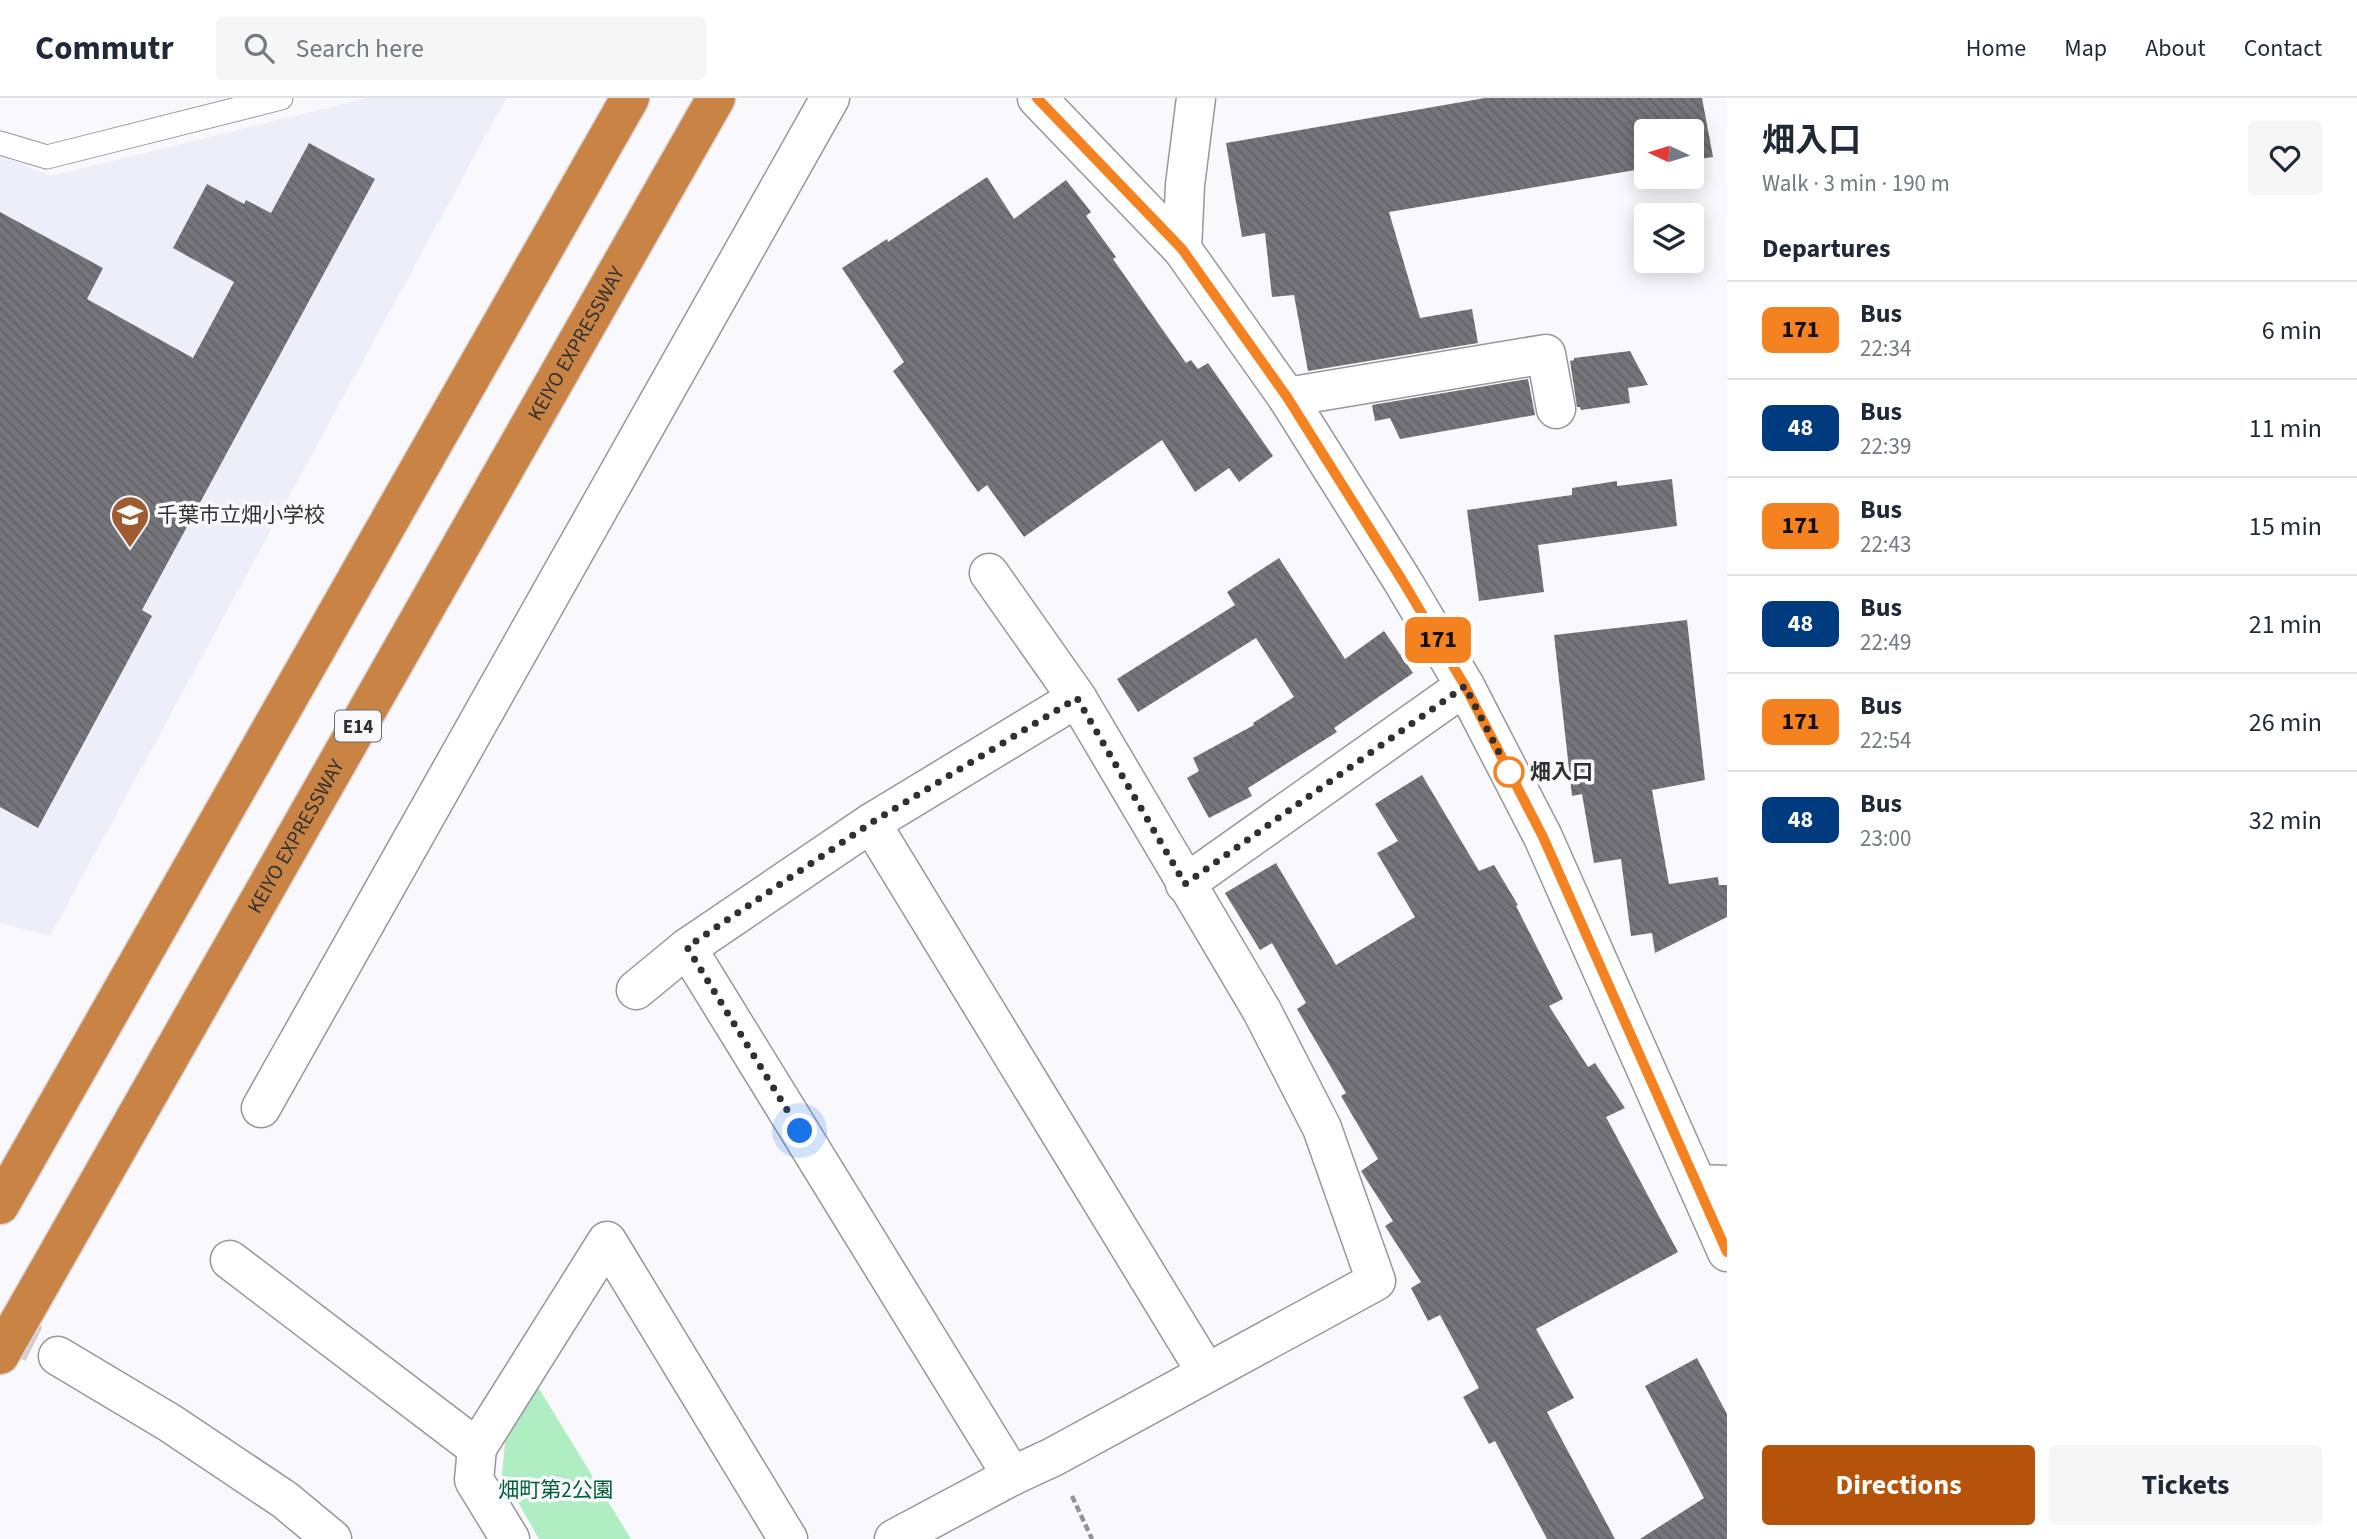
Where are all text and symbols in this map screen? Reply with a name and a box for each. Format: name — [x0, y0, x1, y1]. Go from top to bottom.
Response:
search box — [216, 17, 706, 80]
text: Commutr — [35, 25, 174, 72]
icon: search — [240, 29, 278, 67]
text: Search here — [296, 30, 424, 67]
text: Home — [1966, 31, 2026, 66]
text: Map — [2064, 31, 2107, 66]
text: About — [2145, 31, 2206, 66]
text: Contact — [2244, 31, 2322, 66]
text: 畑入口 — [1762, 117, 1861, 164]
north arrow — [1634, 119, 1704, 189]
map controls — [1634, 119, 1704, 273]
button: heart — [2248, 121, 2322, 195]
text: Walk · 3 min · 190 m — [1762, 167, 1950, 200]
button: layers — [1634, 203, 1704, 273]
text: Departures — [1762, 230, 1890, 267]
street label: KEIYO EXPRESSWAY — [520, 260, 633, 426]
text: Bus — [1860, 295, 1902, 332]
text: 171 — [1781, 312, 1820, 347]
text: 6 min — [2262, 312, 2322, 349]
text: 22:34 — [1860, 332, 1911, 365]
text: Bus — [1860, 393, 1902, 430]
text: 48 — [1788, 410, 1813, 445]
text: 11 min — [2249, 410, 2322, 447]
text: 22:39 — [1860, 430, 1911, 463]
text: Bus — [1860, 491, 1902, 528]
school or university icon: 千葉市立畑小学校 — [109, 494, 151, 549]
place label: 千葉市立畑小学校 — [157, 500, 325, 530]
text: 171 — [1781, 508, 1820, 543]
text: 15 min — [2249, 508, 2322, 545]
text: 22:43 — [1860, 528, 1911, 561]
text: Bus — [1860, 589, 1902, 626]
text: 48 — [1788, 606, 1813, 641]
text: 21 min — [2249, 606, 2322, 643]
line badge: 171 — [1398, 617, 1478, 663]
text: 171 — [1419, 622, 1457, 657]
text: 22:49 — [1860, 626, 1911, 659]
text: Bus — [1860, 687, 1902, 724]
text: 171 — [1781, 704, 1820, 739]
text: 26 min — [2249, 704, 2322, 741]
road number: E14 — [335, 710, 381, 741]
text: 22:54 — [1860, 724, 1911, 757]
street label: KEIYO EXPRESSWAY — [240, 753, 352, 919]
marker: 畑入口 — [1494, 757, 1524, 787]
place label: 畑入口 — [1530, 757, 1593, 787]
text: Bus — [1860, 785, 1902, 822]
text: 48 — [1788, 802, 1813, 837]
text: 32 min — [2249, 802, 2322, 839]
text: 23:00 — [1860, 822, 1911, 855]
your location — [782, 1113, 817, 1148]
button: Directions — [1762, 1445, 2035, 1525]
button: Tickets — [2049, 1445, 2322, 1525]
park label: 畑町第2公園 — [498, 1475, 614, 1505]

